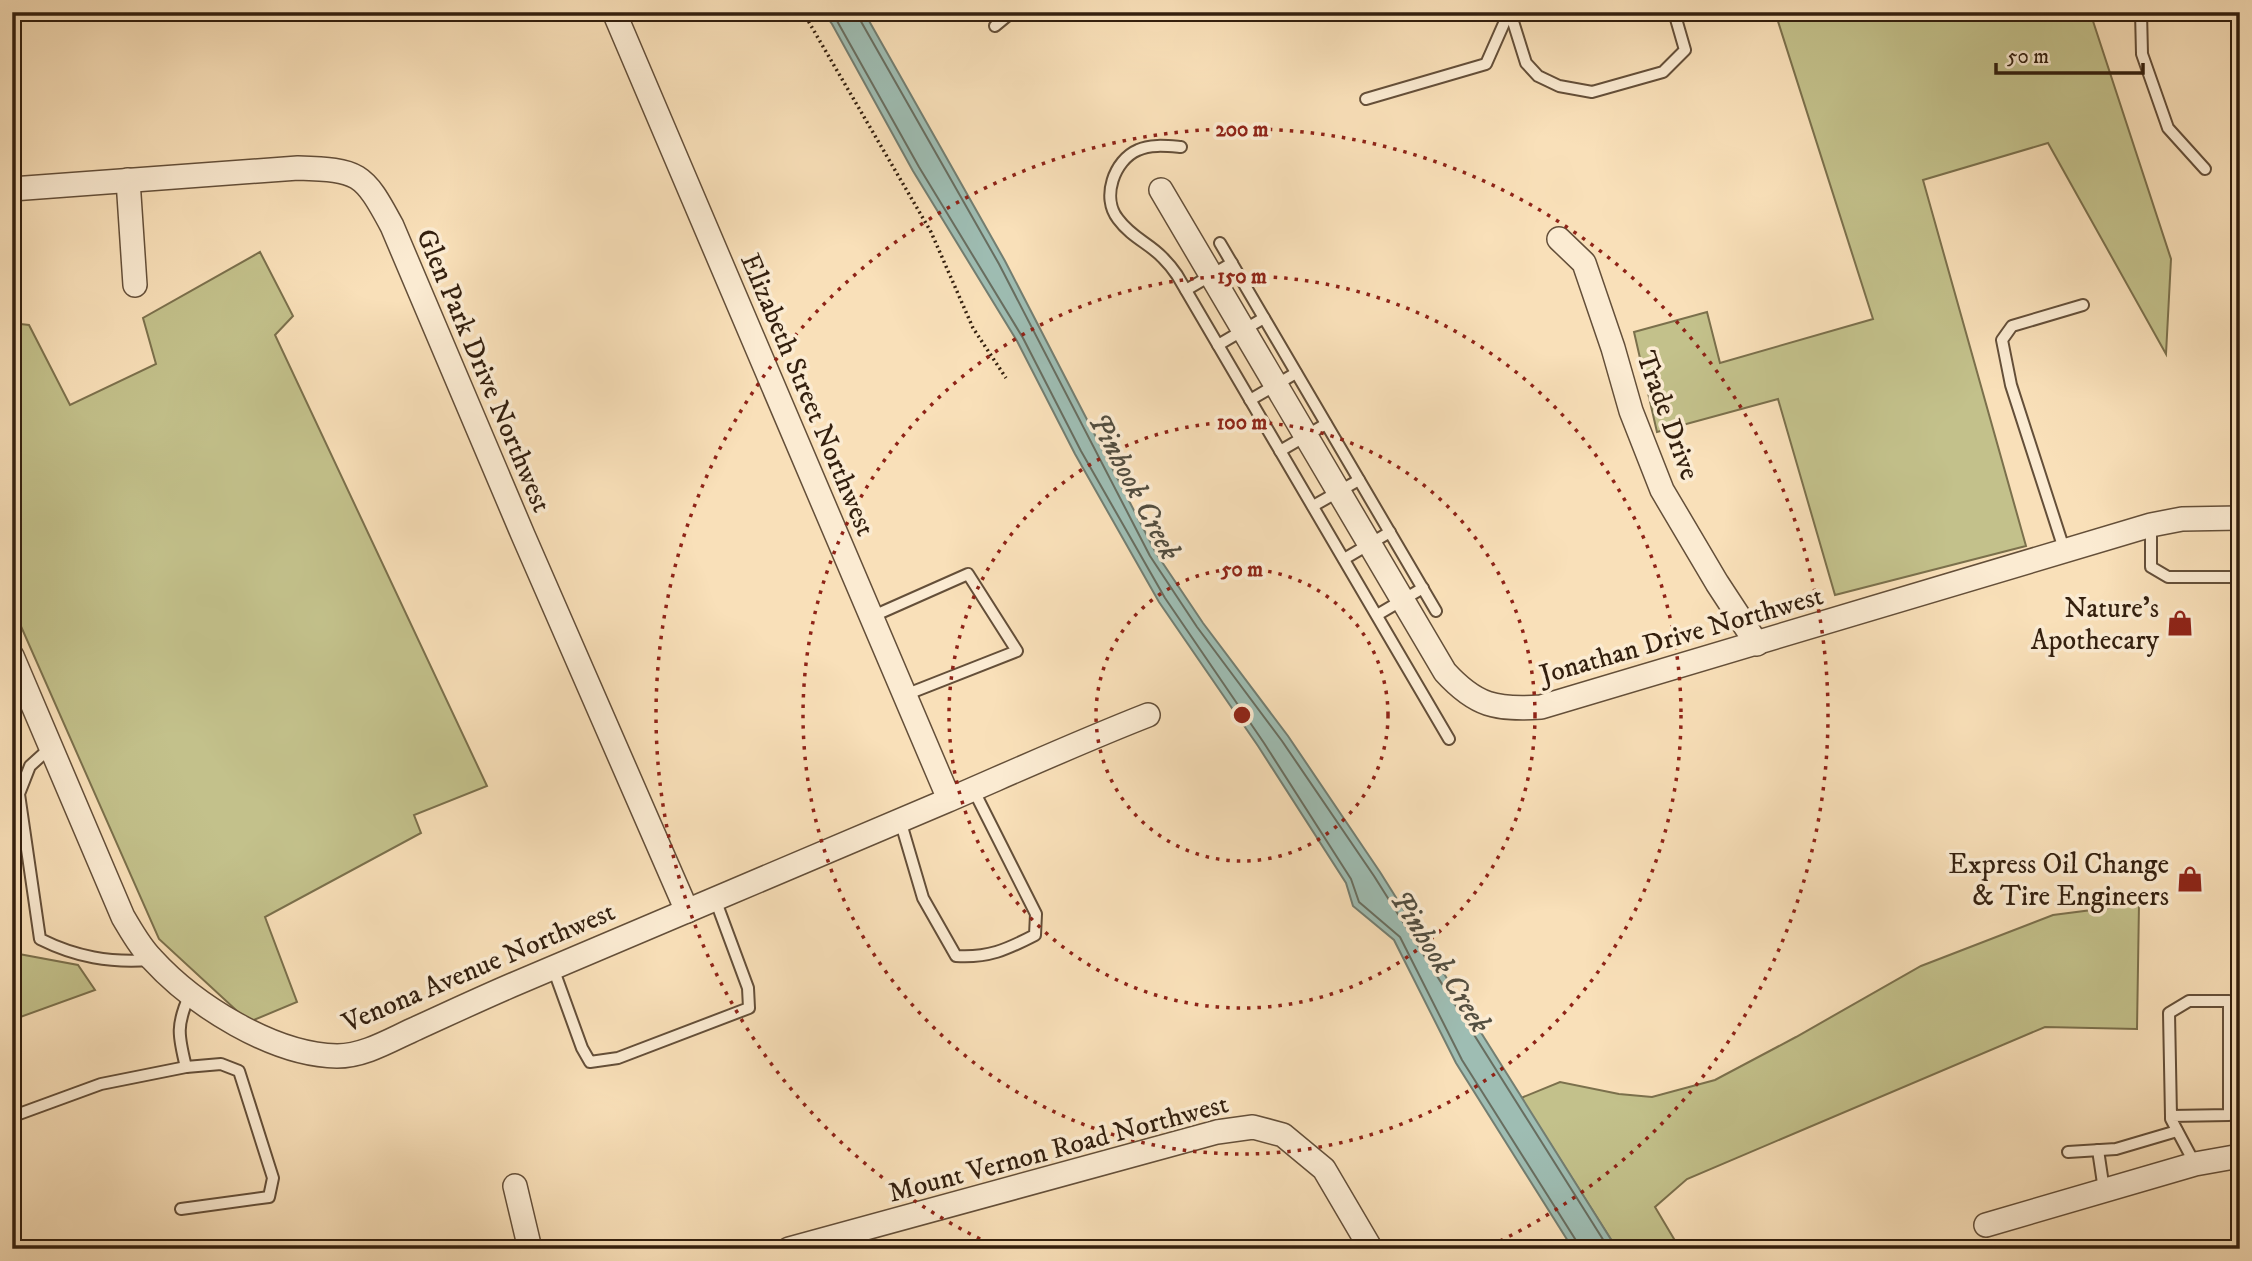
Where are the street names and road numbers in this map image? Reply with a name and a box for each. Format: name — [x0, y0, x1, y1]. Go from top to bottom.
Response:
street label: Glen Park Drive Northwest — [408, 224, 559, 518]
street label: Elizabeth Street Northwest — [732, 248, 883, 541]
street label: Trade Drive — [1628, 346, 1707, 485]
street label: Jonathan Drive Northwest — [1533, 578, 1827, 693]
street label: Venona Avenue Northwest — [336, 894, 620, 1041]
street label: Mount Vernon Road Northwest — [885, 1086, 1232, 1211]

